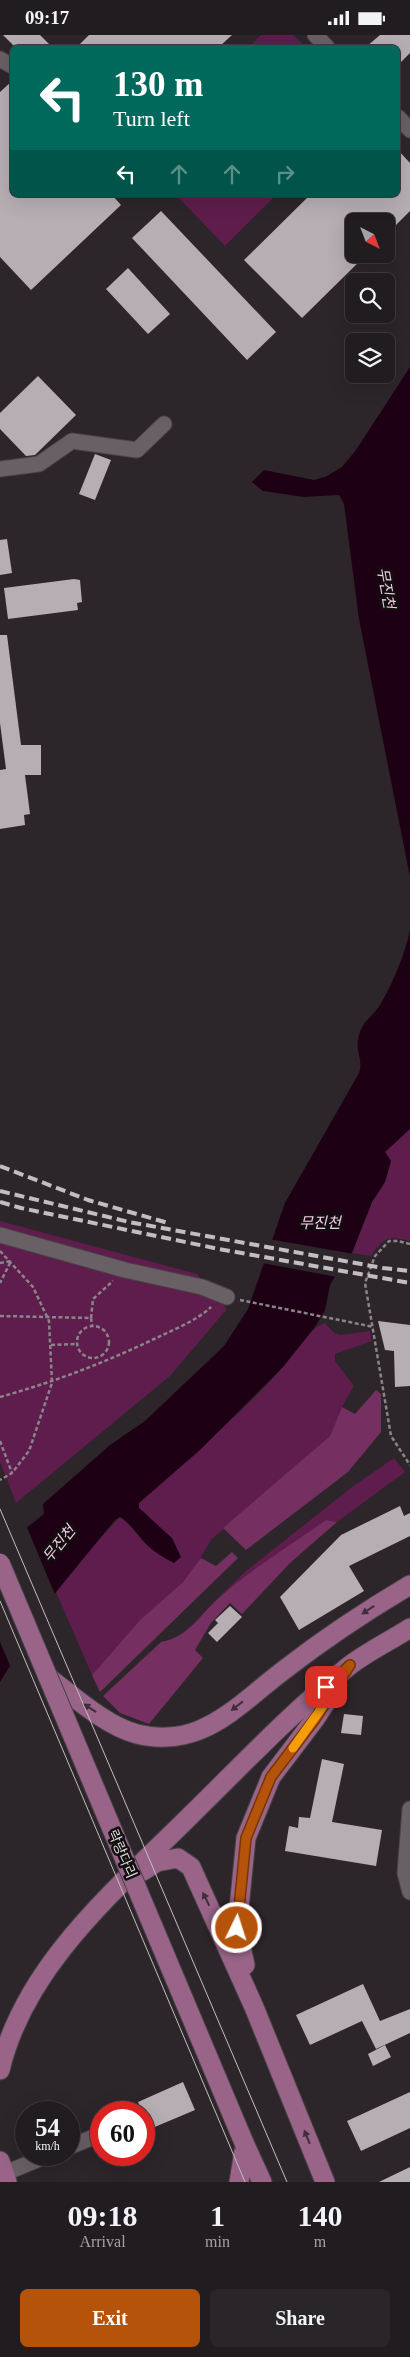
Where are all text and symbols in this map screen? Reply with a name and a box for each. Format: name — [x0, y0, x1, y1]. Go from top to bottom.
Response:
text: 09:17 — [25, 7, 69, 28]
icon: left — [30, 65, 95, 130]
text: 130 m — [113, 65, 203, 104]
text: Turn left — [113, 106, 190, 131]
icon: left — [112, 160, 140, 188]
icon: ahead — [165, 160, 193, 188]
icon: ahead — [218, 160, 246, 188]
icon: right — [271, 160, 299, 188]
north arrow — [345, 213, 395, 263]
map controls — [345, 213, 395, 383]
button: search — [345, 273, 395, 323]
button: layers — [345, 333, 395, 383]
water label: 무진천 — [375, 566, 398, 612]
water label: 무진천 — [299, 1215, 343, 1231]
water label: 무진천 — [40, 1521, 80, 1565]
one-way arrow — [362, 1605, 375, 1615]
pin — [305, 1666, 347, 1708]
icon: arrive — [312, 1673, 340, 1701]
one-way arrow — [230, 1701, 244, 1711]
one-way arrow — [83, 1703, 97, 1713]
street label: 락랑다리 — [105, 1827, 139, 1881]
one-way arrow — [202, 1892, 210, 1906]
position arrow — [210, 1901, 262, 1953]
speed limit sign: 60 — [90, 2101, 155, 2166]
text: 54 — [35, 2114, 60, 2141]
one-way arrow — [302, 2130, 310, 2144]
text: km/h — [35, 2139, 60, 2153]
text: 09:18 — [68, 2199, 138, 2232]
text: 1 — [210, 2199, 225, 2232]
text: 140 — [297, 2199, 342, 2232]
text: Arrival — [79, 2233, 126, 2250]
text: min — [205, 2233, 230, 2250]
text: m — [314, 2233, 326, 2250]
button: Exit — [20, 2289, 200, 2347]
button: Share — [210, 2289, 390, 2347]

